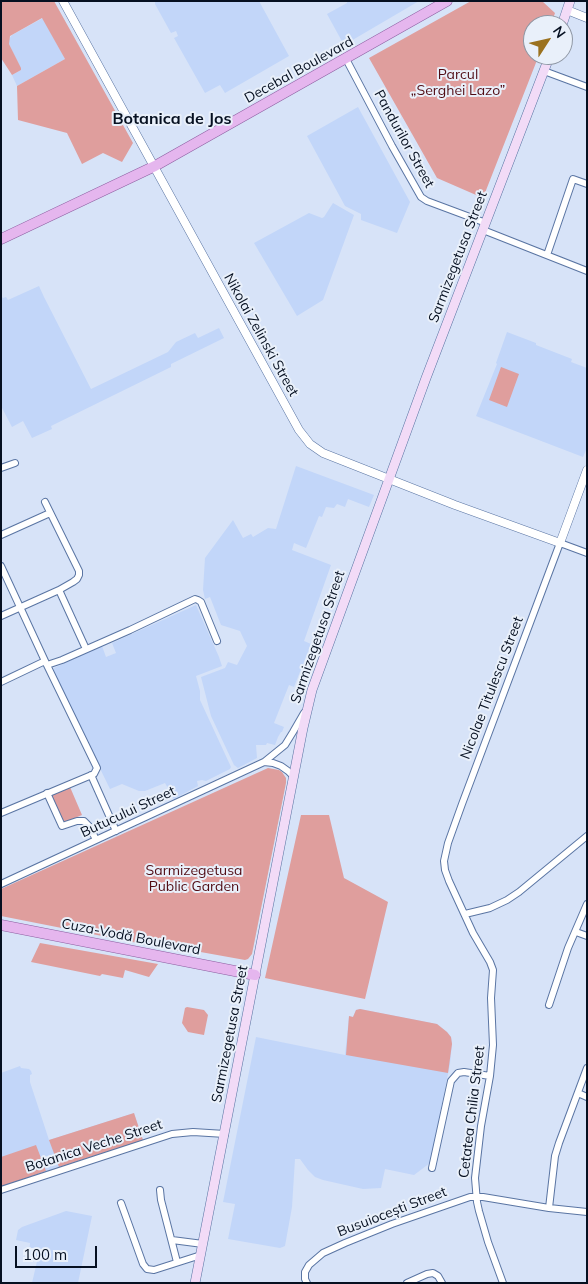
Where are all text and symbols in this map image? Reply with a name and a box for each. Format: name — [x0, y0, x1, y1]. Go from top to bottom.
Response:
north arrow — [523, 15, 573, 65]
text: N — [549, 22, 570, 41]
street label: Decebal Boulevard — [242, 33, 356, 107]
park label: Parcul „Serghei Lazo” — [411, 67, 505, 100]
street label: Pandurilor Street — [370, 87, 438, 191]
district label: Botanica de Jos — [113, 109, 231, 129]
street label: Sarmizegetusa Street — [425, 189, 491, 325]
street label: Nikolai Zelinski Street — [220, 271, 302, 399]
street label: Sarmizegetusa Street — [287, 568, 349, 706]
street label: Nicolae Titulescu Street — [457, 614, 527, 762]
street label: Butucului Street — [78, 783, 178, 841]
park label: Sarmizegetusa Public Garden — [146, 863, 242, 896]
street label: Cuza-Vodă Boulevard — [60, 915, 202, 959]
street label: Sarmizegetusa Street — [208, 964, 252, 1104]
street label: Cetatea Chilia Street — [456, 1045, 488, 1179]
street label: Botanica Veche Street — [23, 1116, 165, 1176]
street label: Busuiocești Street — [335, 1183, 449, 1241]
scale bar — [18, 1236, 100, 1268]
text: 100 m — [23, 1245, 67, 1264]

